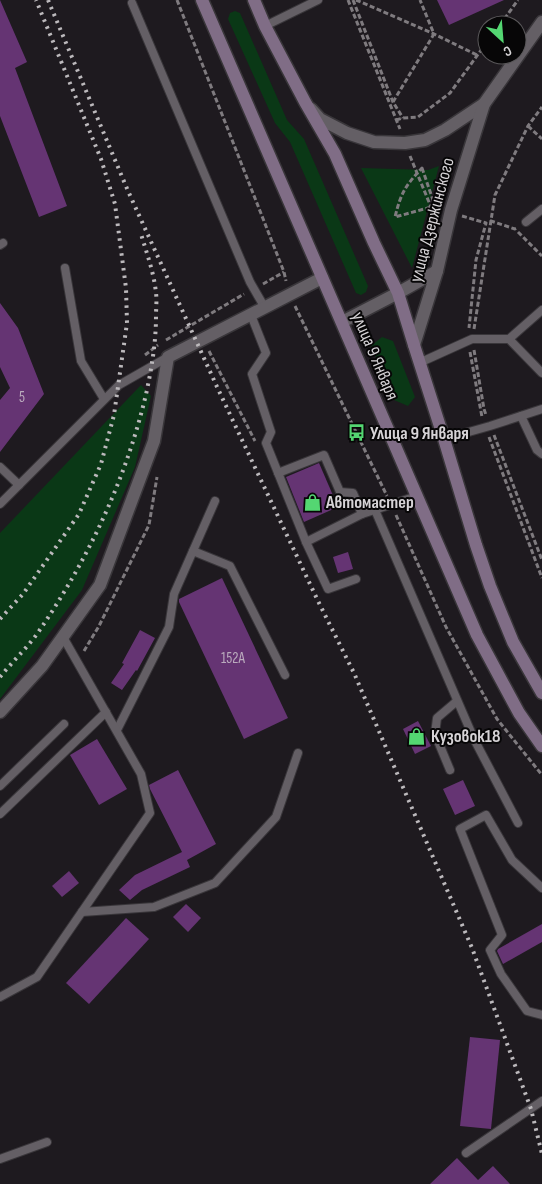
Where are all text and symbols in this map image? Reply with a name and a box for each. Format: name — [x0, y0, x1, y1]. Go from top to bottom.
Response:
north arrow — [477, 15, 527, 65]
text: С — [501, 42, 514, 60]
street label: улица Дзержинского — [405, 155, 459, 285]
street label: улица 9 Января — [347, 309, 403, 403]
house number: 5 — [19, 388, 25, 407]
bus stop icon: Улица 9 Января — [346, 423, 366, 443]
place label: Улица 9 Января — [370, 423, 469, 444]
shop icon: Автомастер — [302, 492, 322, 512]
place label: Автомастер — [325, 492, 414, 513]
house number: 152А — [221, 649, 246, 668]
shop icon: Кузовок18 — [407, 726, 427, 746]
place label: Кузовок18 — [431, 726, 500, 747]

